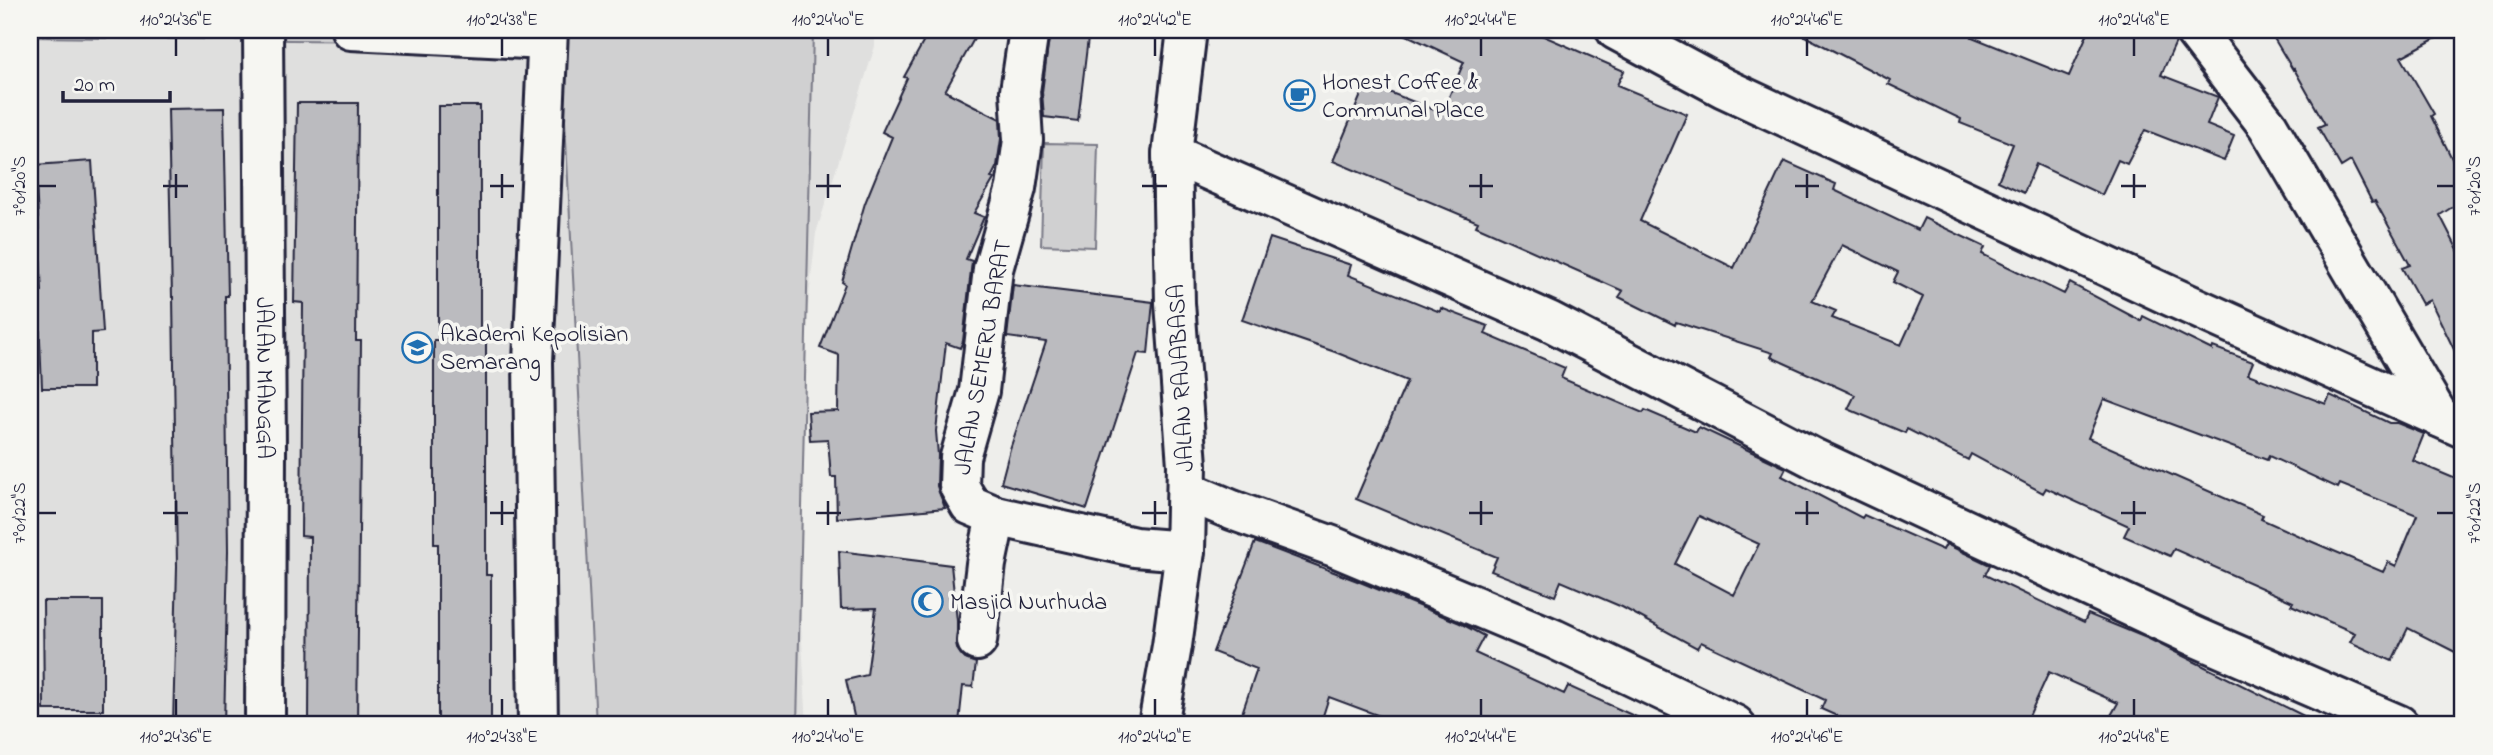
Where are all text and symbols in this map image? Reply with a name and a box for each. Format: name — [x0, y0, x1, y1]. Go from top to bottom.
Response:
text: 110°24'36"E — [140, 8, 212, 34]
text: 110°24'38"E — [466, 8, 538, 34]
text: 110°24'40"E — [792, 8, 864, 34]
text: 110°24'42"E — [1118, 8, 1192, 34]
text: 110°24'44"E — [1445, 8, 1517, 34]
text: 110°24'46"E — [1771, 8, 1843, 34]
text: 110°24'48"E — [2098, 8, 2170, 34]
scale bar — [63, 60, 170, 104]
place label: Honest Coffee & Communal Place — [1322, 66, 1484, 129]
text: 20 m — [74, 71, 115, 101]
cafe icon: Honest Coffee & Communal Place — [1282, 78, 1316, 112]
text: 7°01'20"S — [8, 156, 34, 216]
text: 7°01'20"S — [2463, 156, 2489, 216]
street label: JALAN SEMERU BARAT — [947, 237, 1022, 478]
street label: JALAN RAJABASA — [1160, 283, 1205, 473]
street label: JALAN MANGGA — [245, 297, 281, 459]
place label: Akademi Kepolisian Semarang — [440, 318, 628, 381]
school or university icon: Akademi Kepolisian Semarang — [400, 330, 434, 364]
text: 7°01'22"S — [8, 482, 34, 544]
text: 7°01'22"S — [2463, 482, 2489, 544]
mosque icon: Masjid Nurhuda — [910, 584, 944, 618]
place label: Masjid Nurhuda — [950, 586, 1107, 621]
text: 110°24'36"E — [140, 725, 212, 751]
text: 110°24'38"E — [466, 725, 538, 751]
text: 110°24'40"E — [792, 725, 864, 751]
text: 110°24'42"E — [1118, 725, 1192, 751]
text: 110°24'44"E — [1445, 725, 1517, 751]
text: 110°24'46"E — [1771, 725, 1843, 751]
text: 110°24'48"E — [2098, 725, 2170, 751]

